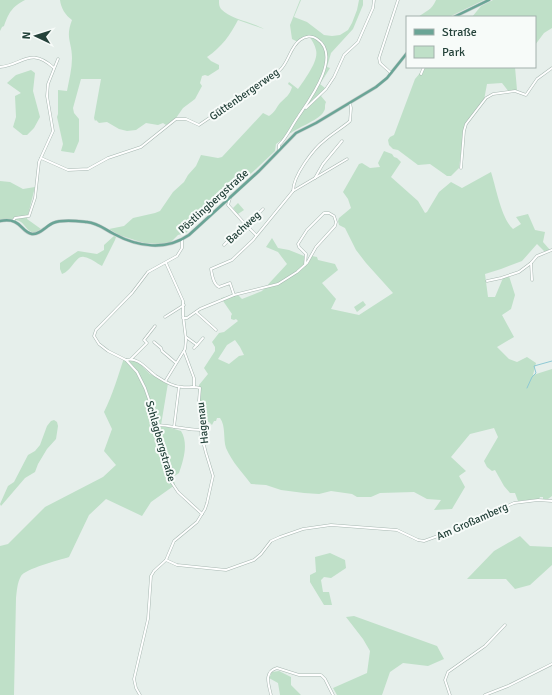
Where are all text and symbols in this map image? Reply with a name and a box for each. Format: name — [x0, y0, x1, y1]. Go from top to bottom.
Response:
north arrow — [16, 16, 56, 56]
legend — [406, 16, 536, 68]
text: Straße — [442, 25, 477, 40]
text: N — [20, 31, 33, 40]
text: Park — [442, 45, 465, 60]
street label: Güttenbergerweg — [207, 65, 282, 123]
street label: Pöstlingbergstraße — [176, 166, 251, 236]
street label: Bachweg — [223, 208, 263, 247]
street label: Schlagbergstraße — [143, 399, 178, 483]
street label: Hagenau — [194, 401, 211, 444]
street label: Am Großamberg — [434, 500, 510, 543]

